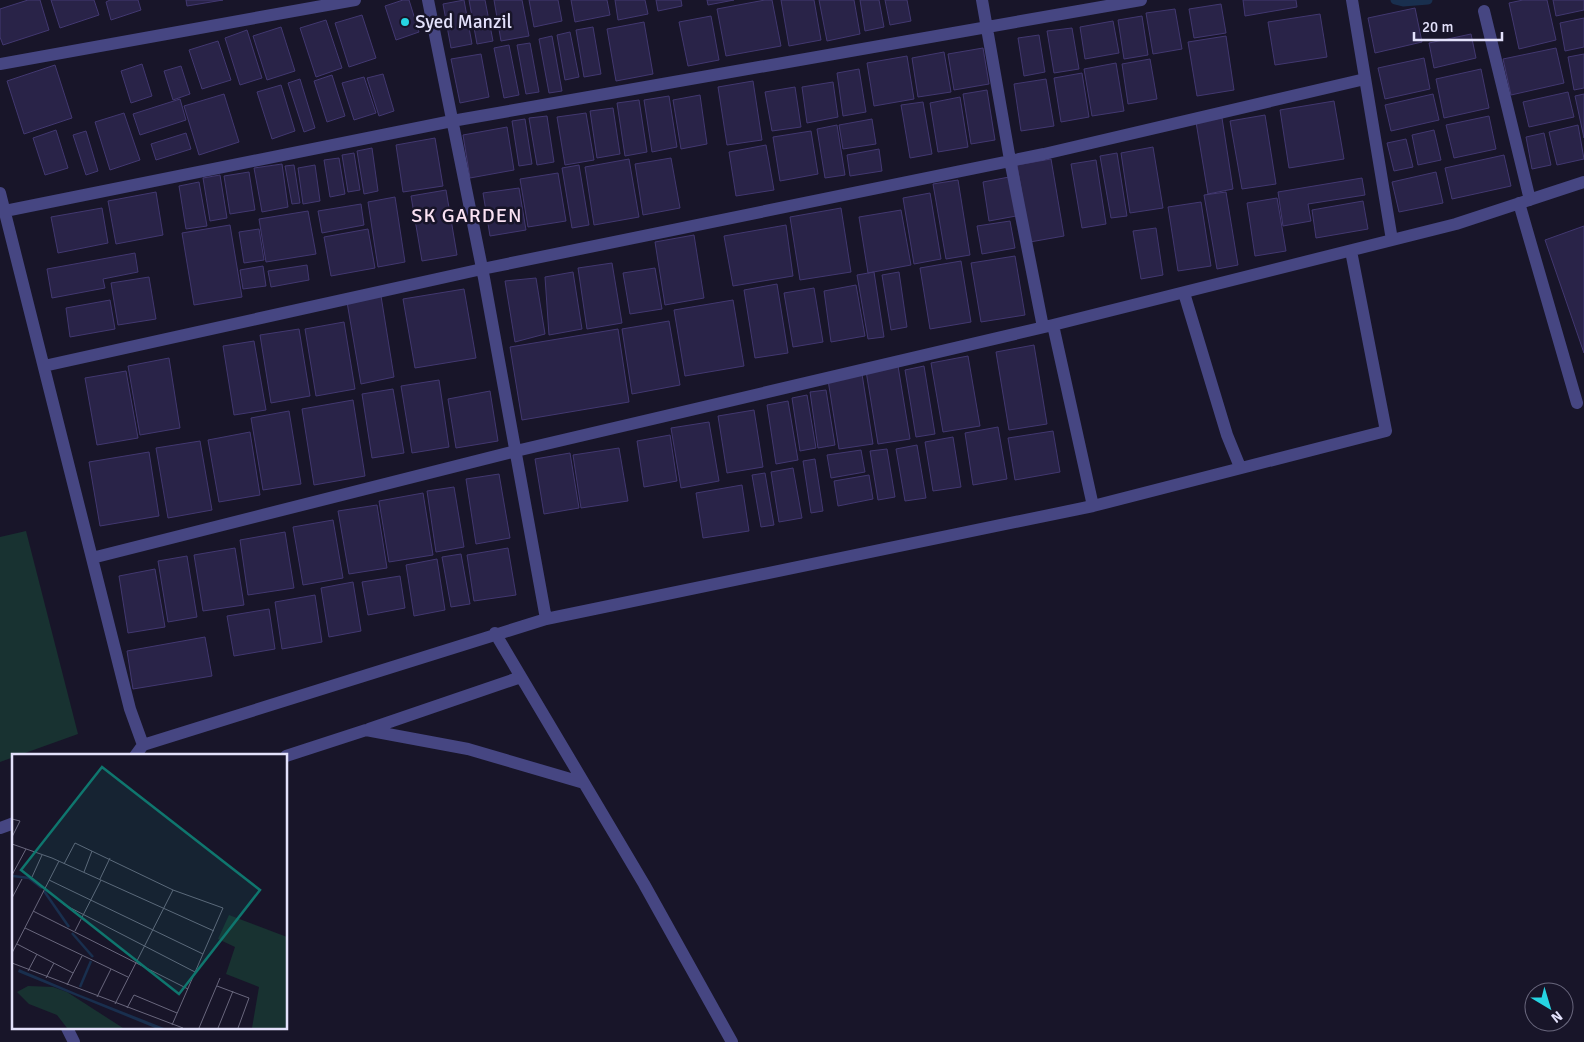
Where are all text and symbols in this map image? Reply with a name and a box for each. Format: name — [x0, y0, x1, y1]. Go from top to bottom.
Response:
place label: Syed Manzil — [415, 10, 512, 34]
scale bar — [1414, 10, 1502, 42]
marker: Syed Manzil — [399, 16, 411, 28]
text: 20 m — [1422, 18, 1453, 36]
district label: SK GARDEN — [411, 203, 523, 228]
inset map — [12, 754, 288, 1030]
north arrow — [1524, 982, 1574, 1032]
text: N — [1548, 1007, 1566, 1027]

